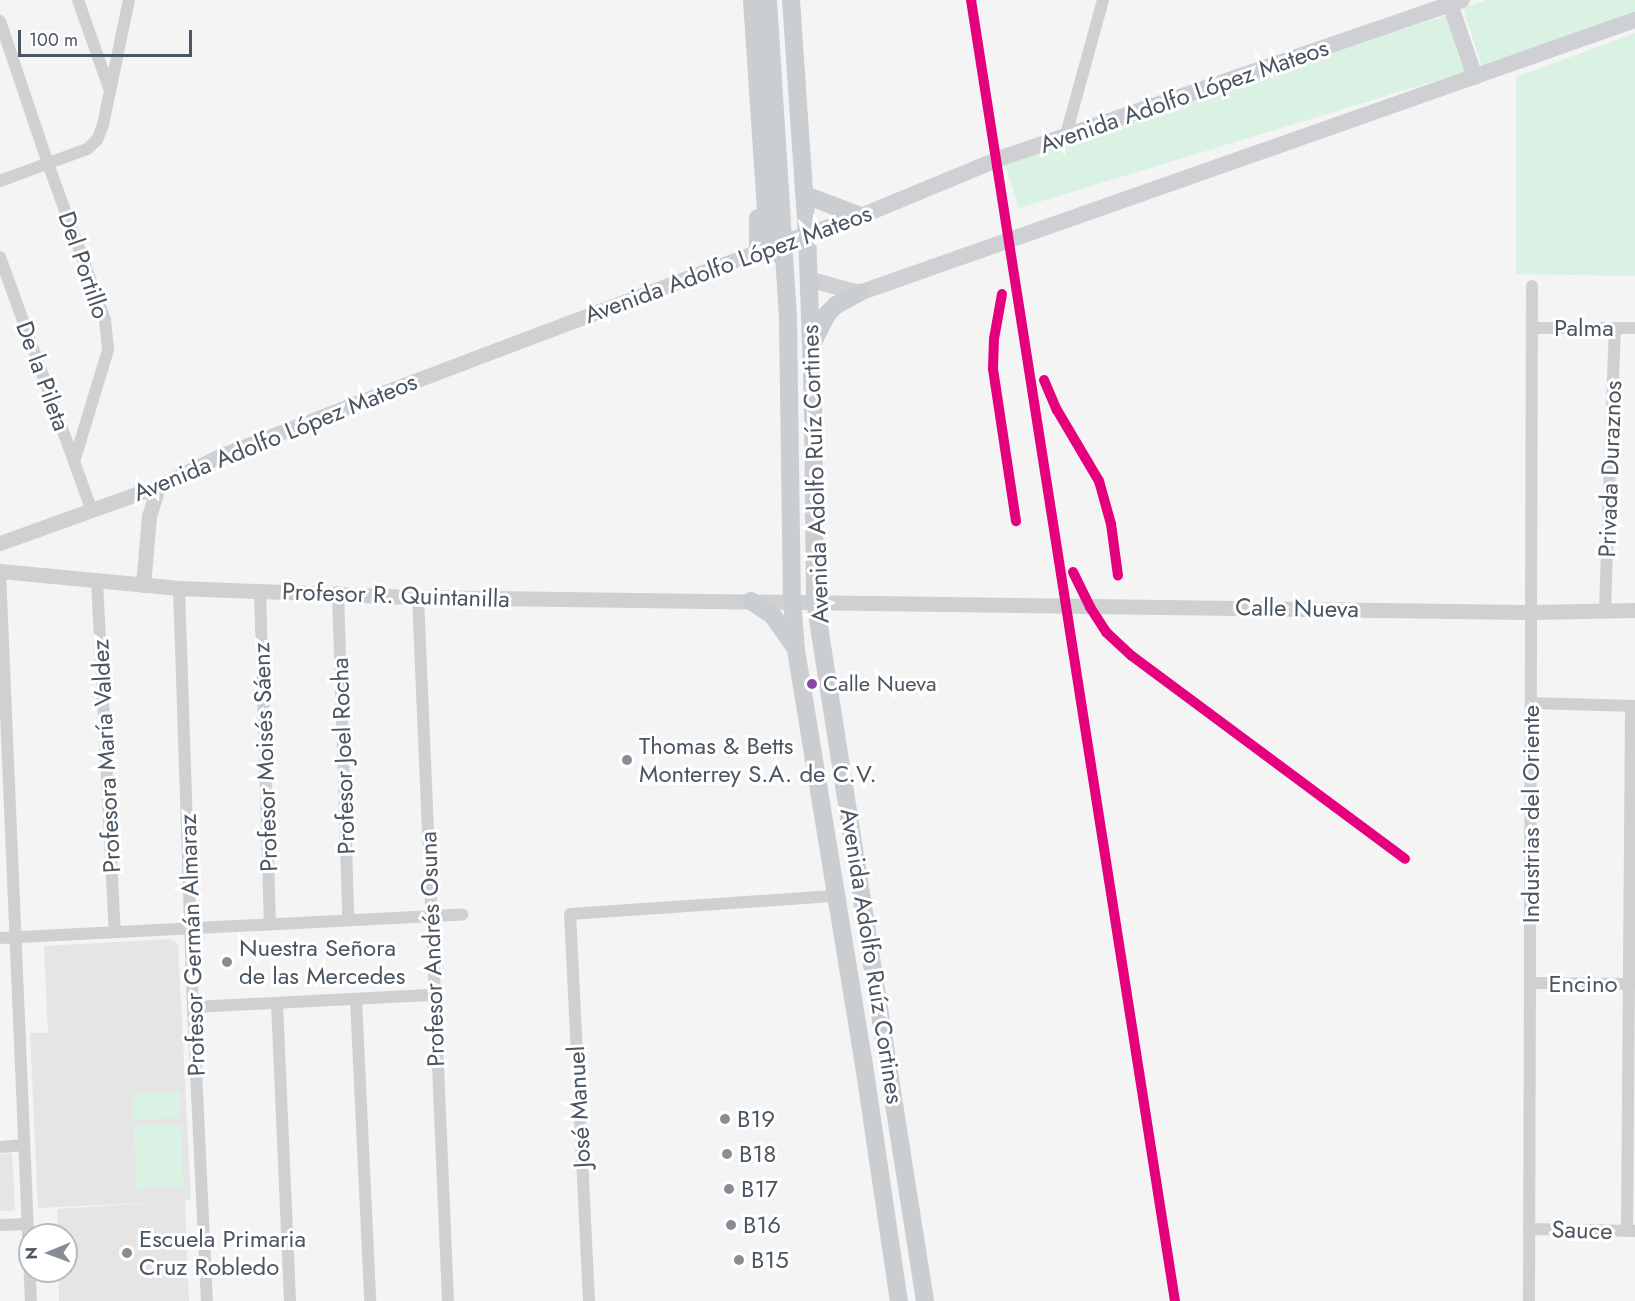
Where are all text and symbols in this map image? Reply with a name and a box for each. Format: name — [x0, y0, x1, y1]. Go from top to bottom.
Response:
scale bar — [21, 18, 195, 56]
text: 100 m — [29, 27, 78, 53]
street label: Avenida Adolfo López Mateos — [1036, 33, 1332, 159]
street label: Avenida Adolfo López Mateos — [580, 199, 876, 329]
street label: Del Portillo — [52, 208, 116, 322]
street label: Palma — [1554, 314, 1614, 342]
street label: De la Pileta — [10, 317, 76, 435]
street label: Avenida Adolfo Ruíz Cortines — [795, 324, 835, 624]
street label: Avenida Adolfo López Mateos — [129, 367, 421, 507]
street label: Privada Duraznos — [1593, 380, 1627, 558]
street label: Profesor R. Quintanilla — [282, 577, 510, 613]
street label: Calle Nueva — [1235, 593, 1359, 623]
street label: Profesora María Valdez — [85, 638, 127, 874]
street label: Profesor Moisés Sáenz — [247, 642, 283, 872]
street label: Profesor Joel Rocha — [325, 657, 361, 855]
place label: Calle Nueva — [823, 671, 937, 697]
marker: Calle Nueva — [806, 678, 818, 690]
street label: Industrias del Oriente — [1517, 705, 1545, 923]
place label: Thomas & Betts Monterrey S.A. de C.V. — [639, 732, 877, 788]
marker: Thomas & Betts Monterrey S.A. de C.V. — [620, 753, 634, 767]
street label: Avenida Adolfo Ruíz Cortines — [834, 806, 910, 1106]
street label: Profesor Germán Almaraz — [173, 813, 211, 1077]
street label: Profesor Andrés Osuna — [413, 831, 451, 1067]
place label: Nuestra Señora de las Mercedes — [239, 934, 405, 990]
marker: Nuestra Señora de las Mercedes — [220, 955, 234, 969]
street label: Encino — [1548, 970, 1618, 998]
street label: José Manuel — [561, 1045, 597, 1169]
place label: B19 — [737, 1105, 775, 1133]
marker: B19 — [718, 1112, 732, 1126]
place label: B18 — [739, 1140, 776, 1168]
marker: B18 — [720, 1147, 734, 1161]
place label: B17 — [741, 1175, 778, 1203]
marker: B17 — [722, 1182, 736, 1196]
place label: B16 — [743, 1211, 781, 1239]
street label: Sauce — [1551, 1215, 1613, 1245]
marker: B16 — [724, 1218, 738, 1232]
north arrow — [18, 1223, 78, 1283]
place label: Escuela Primaria Cruz Robledo — [139, 1225, 306, 1281]
marker: Escuela Primaria Cruz Robledo — [120, 1246, 134, 1260]
place label: B15 — [751, 1246, 789, 1274]
text: N — [20, 1247, 43, 1260]
marker: B15 — [732, 1253, 746, 1267]

